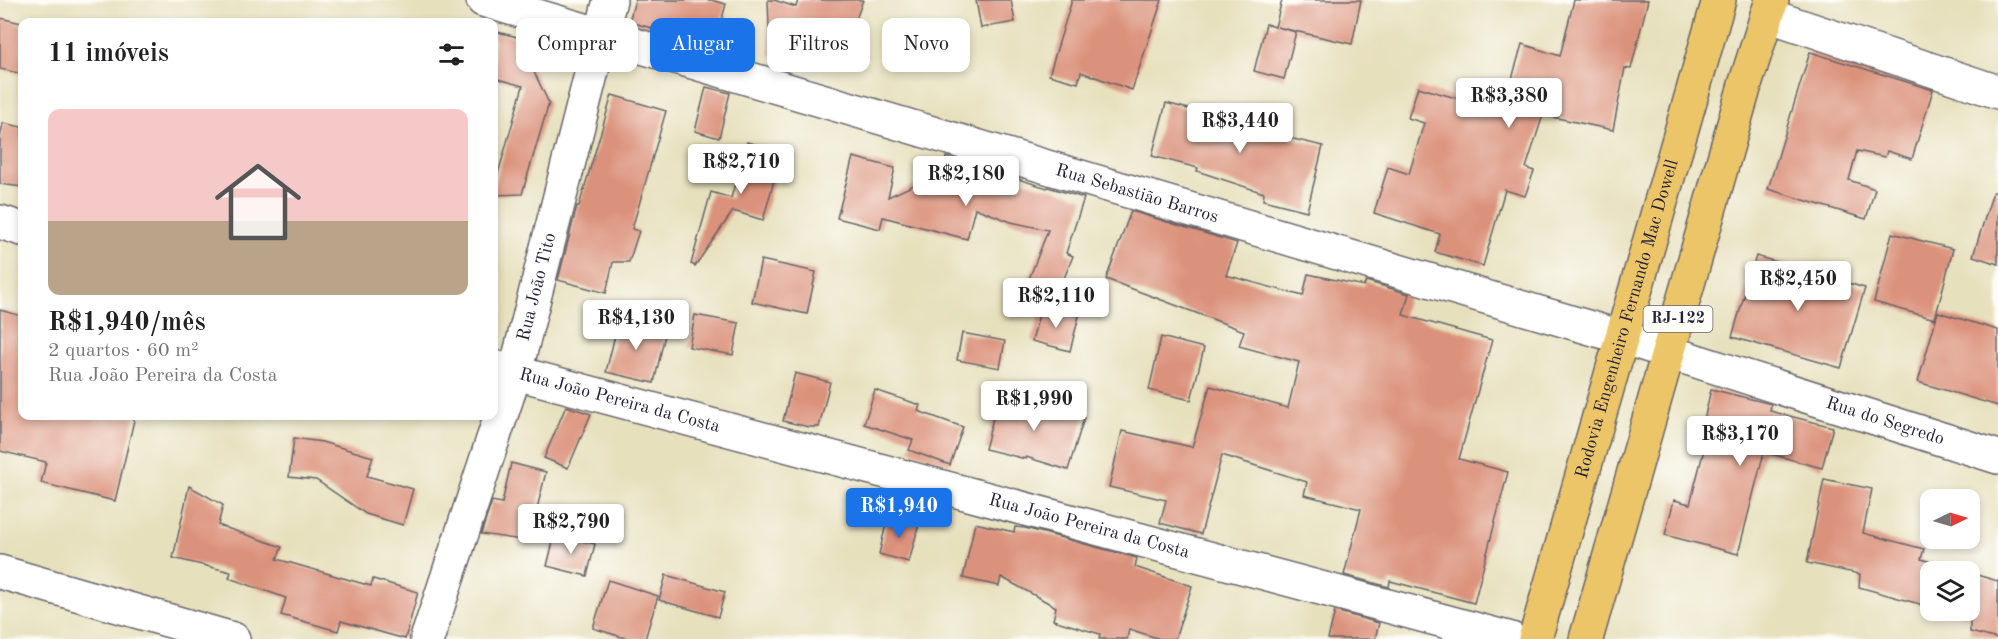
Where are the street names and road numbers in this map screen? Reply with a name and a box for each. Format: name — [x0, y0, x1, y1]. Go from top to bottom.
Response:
street label: Rodovia Engenheiro Fernando Mac Dowell — [1573, 157, 1682, 481]
street label: Rua Sebastião Barros — [1053, 161, 1221, 226]
street label: Rua João Tito — [515, 231, 559, 343]
road number: RJ-122 — [1644, 306, 1712, 332]
street label: Rua João Pereira da Costa — [517, 365, 722, 436]
street label: Rua do Segredo — [1824, 394, 1947, 448]
street label: Rua João Pereira da Costa — [987, 491, 1191, 562]

